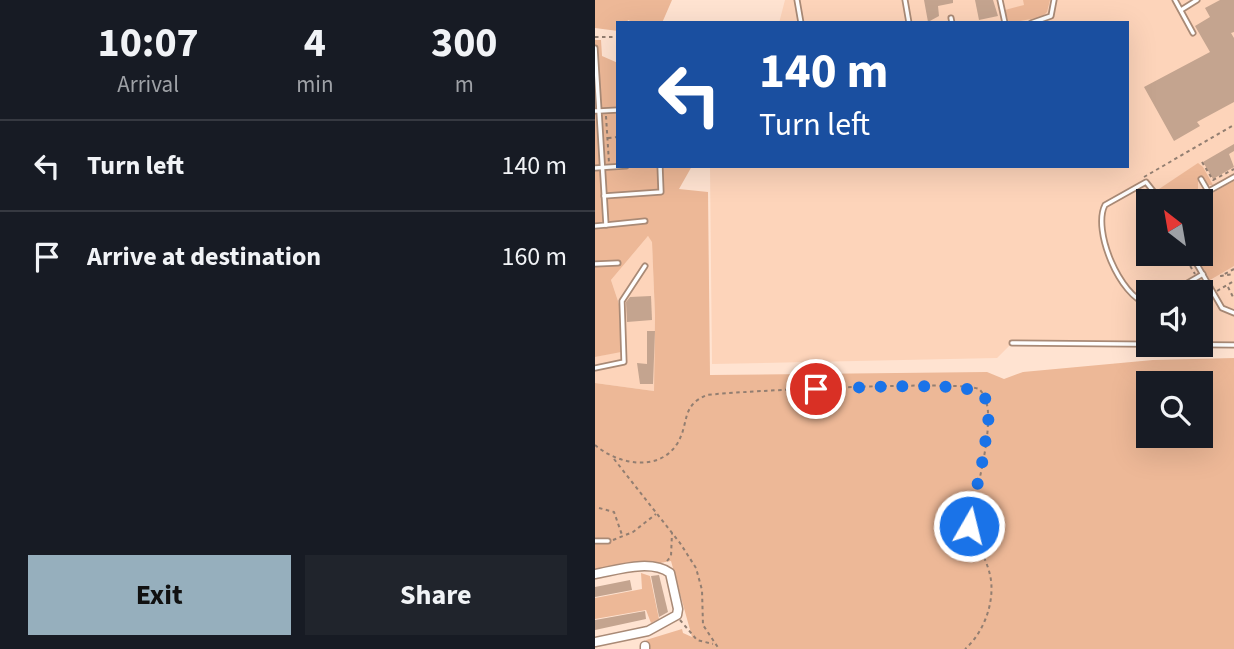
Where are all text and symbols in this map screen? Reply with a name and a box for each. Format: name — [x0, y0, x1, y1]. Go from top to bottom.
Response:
text: 10:07 — [97, 13, 199, 73]
text: 4 — [304, 13, 326, 73]
text: 300 — [431, 13, 498, 73]
text: 140 m — [759, 37, 888, 107]
icon: left — [644, 49, 735, 140]
text: Arrival — [117, 68, 179, 101]
text: min — [296, 68, 334, 101]
text: m — [455, 68, 474, 101]
text: Turn left — [759, 102, 870, 148]
icon: left — [28, 147, 66, 185]
text: Turn left — [87, 147, 184, 184]
text: 140 m — [501, 147, 567, 184]
north arrow — [1136, 189, 1213, 266]
map controls — [1136, 189, 1213, 448]
icon: arrive — [28, 238, 66, 276]
text: Arrive at destination — [87, 238, 321, 275]
text: 160 m — [501, 238, 567, 275]
button: sound — [1136, 280, 1213, 357]
pin — [786, 359, 846, 419]
icon: arrive — [797, 370, 835, 408]
button: search — [1136, 371, 1213, 448]
position arrow — [932, 489, 1006, 563]
button: Exit — [28, 555, 291, 635]
button: Share — [305, 555, 567, 635]

